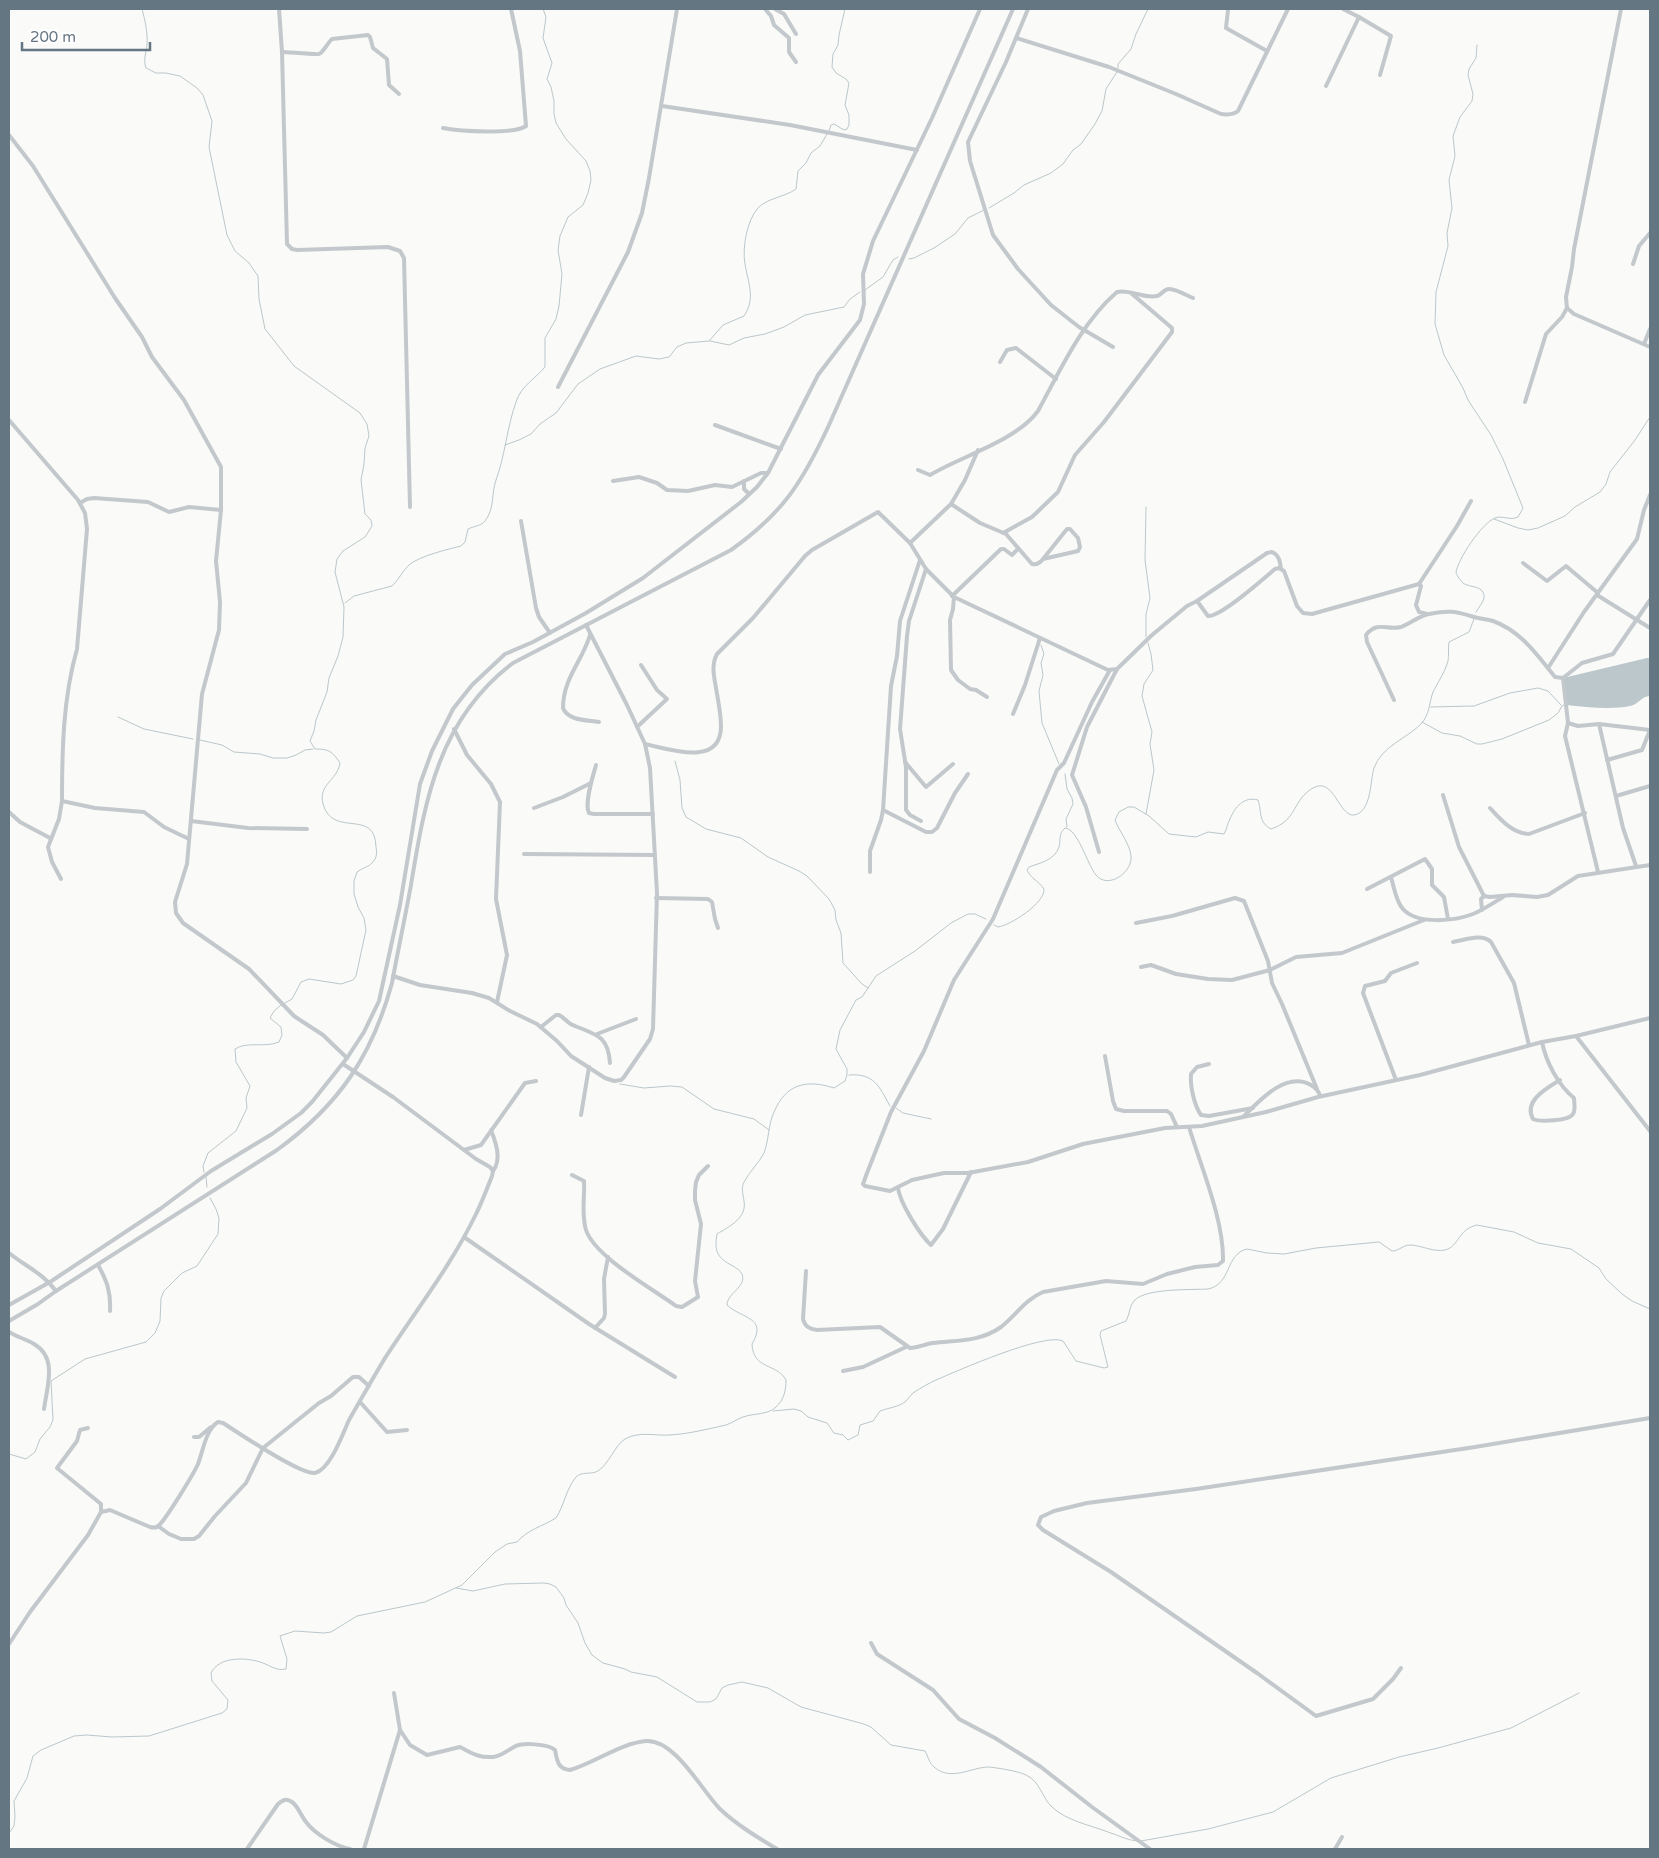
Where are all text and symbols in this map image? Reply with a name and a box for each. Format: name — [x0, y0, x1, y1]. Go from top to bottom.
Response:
scale bar — [22, 20, 150, 52]
text: 200 m — [30, 28, 76, 46]

